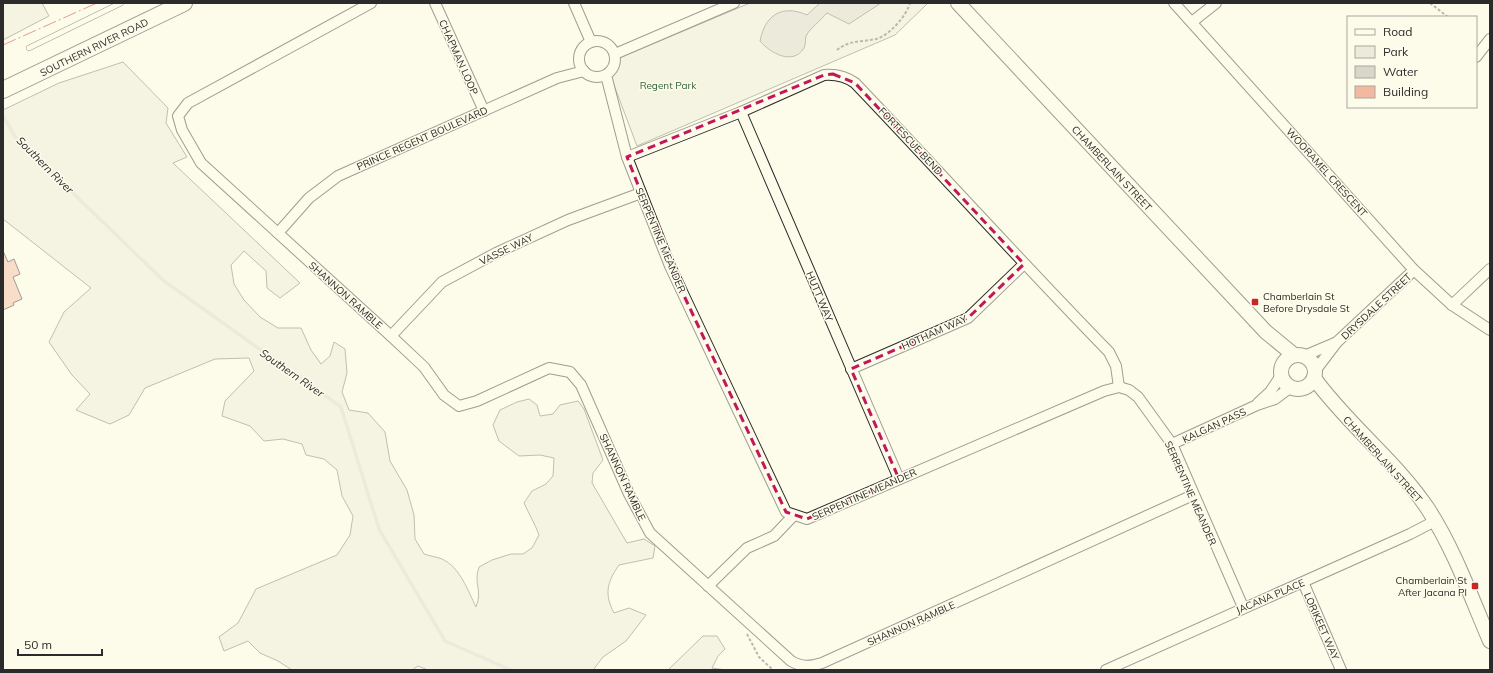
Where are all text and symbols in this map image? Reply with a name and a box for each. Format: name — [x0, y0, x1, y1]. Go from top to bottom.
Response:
street label: SOUTHERN RIVER ROAD — [38, 16, 151, 79]
legend — [1347, 16, 1477, 108]
street label: CHAPMAN LOOP — [436, 17, 481, 97]
text: Road — [1383, 24, 1412, 39]
text: Park — [1383, 44, 1409, 59]
text: Water — [1383, 64, 1419, 79]
park label: Regent Park — [640, 79, 697, 92]
text: Building — [1383, 84, 1428, 99]
street label: PRINCE REGENT BOULEVARD — [355, 104, 490, 173]
street label: FORTESCUE BEND — [876, 105, 945, 178]
street label: CHAMBERLAIN STREET — [1069, 123, 1155, 214]
street label: WOORAMEL CRESCENT — [1283, 125, 1370, 219]
water label: Southern River — [14, 134, 77, 197]
street label: SERPENTINE MEANDER — [633, 186, 689, 295]
street label: VASSE WAY — [477, 230, 536, 268]
street label: SHANNON RAMBLE — [306, 259, 385, 332]
street label: HUTT WAY — [803, 269, 836, 324]
street label: DRYSDALE STREET — [1338, 270, 1414, 342]
place label: Chamberlain St Before Drysdale St — [1263, 290, 1350, 315]
marker: Chamberlain St Before Drysdale St — [1250, 297, 1260, 307]
street label: HOTHAM WAY — [899, 312, 970, 353]
water label: Southern River — [257, 346, 328, 401]
street label: KALGAN PASS — [1180, 405, 1248, 446]
street label: CHAMBERLAIN STREET — [1340, 413, 1425, 505]
street label: SHANNON RAMBLE — [597, 431, 649, 523]
street label: SERPENTINE MEANDER — [1162, 439, 1219, 547]
street label: SERPENTINE MEANDER — [810, 466, 918, 523]
place label: Chamberlain St After Jacana Pl — [1396, 574, 1467, 599]
street label: JACANA PLACE — [1234, 576, 1307, 617]
marker: Chamberlain St After Jacana Pl — [1470, 581, 1480, 591]
street label: LORIKEET WAY — [1301, 591, 1343, 663]
street label: SHANNON RAMBLE — [865, 598, 957, 649]
scale bar — [18, 631, 102, 657]
text: 50 m — [24, 637, 52, 652]

